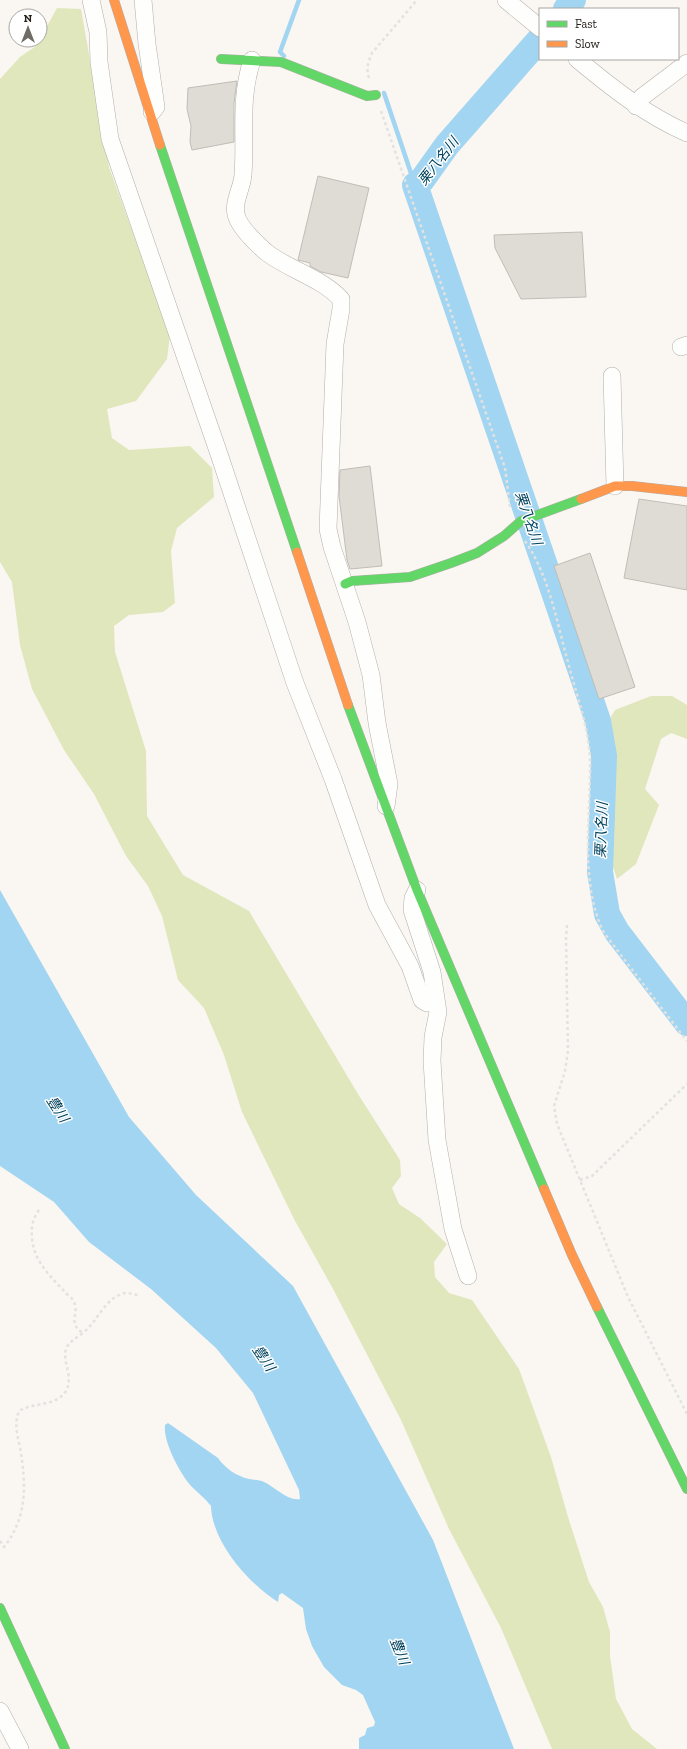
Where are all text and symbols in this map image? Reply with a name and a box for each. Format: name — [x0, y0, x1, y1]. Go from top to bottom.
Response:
north arrow — [8, 8, 48, 48]
legend — [539, 8, 679, 60]
text: N — [24, 12, 33, 25]
text: Fast — [575, 17, 598, 31]
text: Slow — [575, 37, 601, 51]
water label: 栗八名川 — [414, 132, 464, 189]
water label: 栗八名川 — [511, 489, 546, 549]
water label: 栗八名川 — [592, 800, 611, 858]
water label: 豊川 — [43, 1093, 73, 1127]
water label: 豊川 — [249, 1342, 280, 1376]
water label: 豊川 — [386, 1635, 413, 1669]

